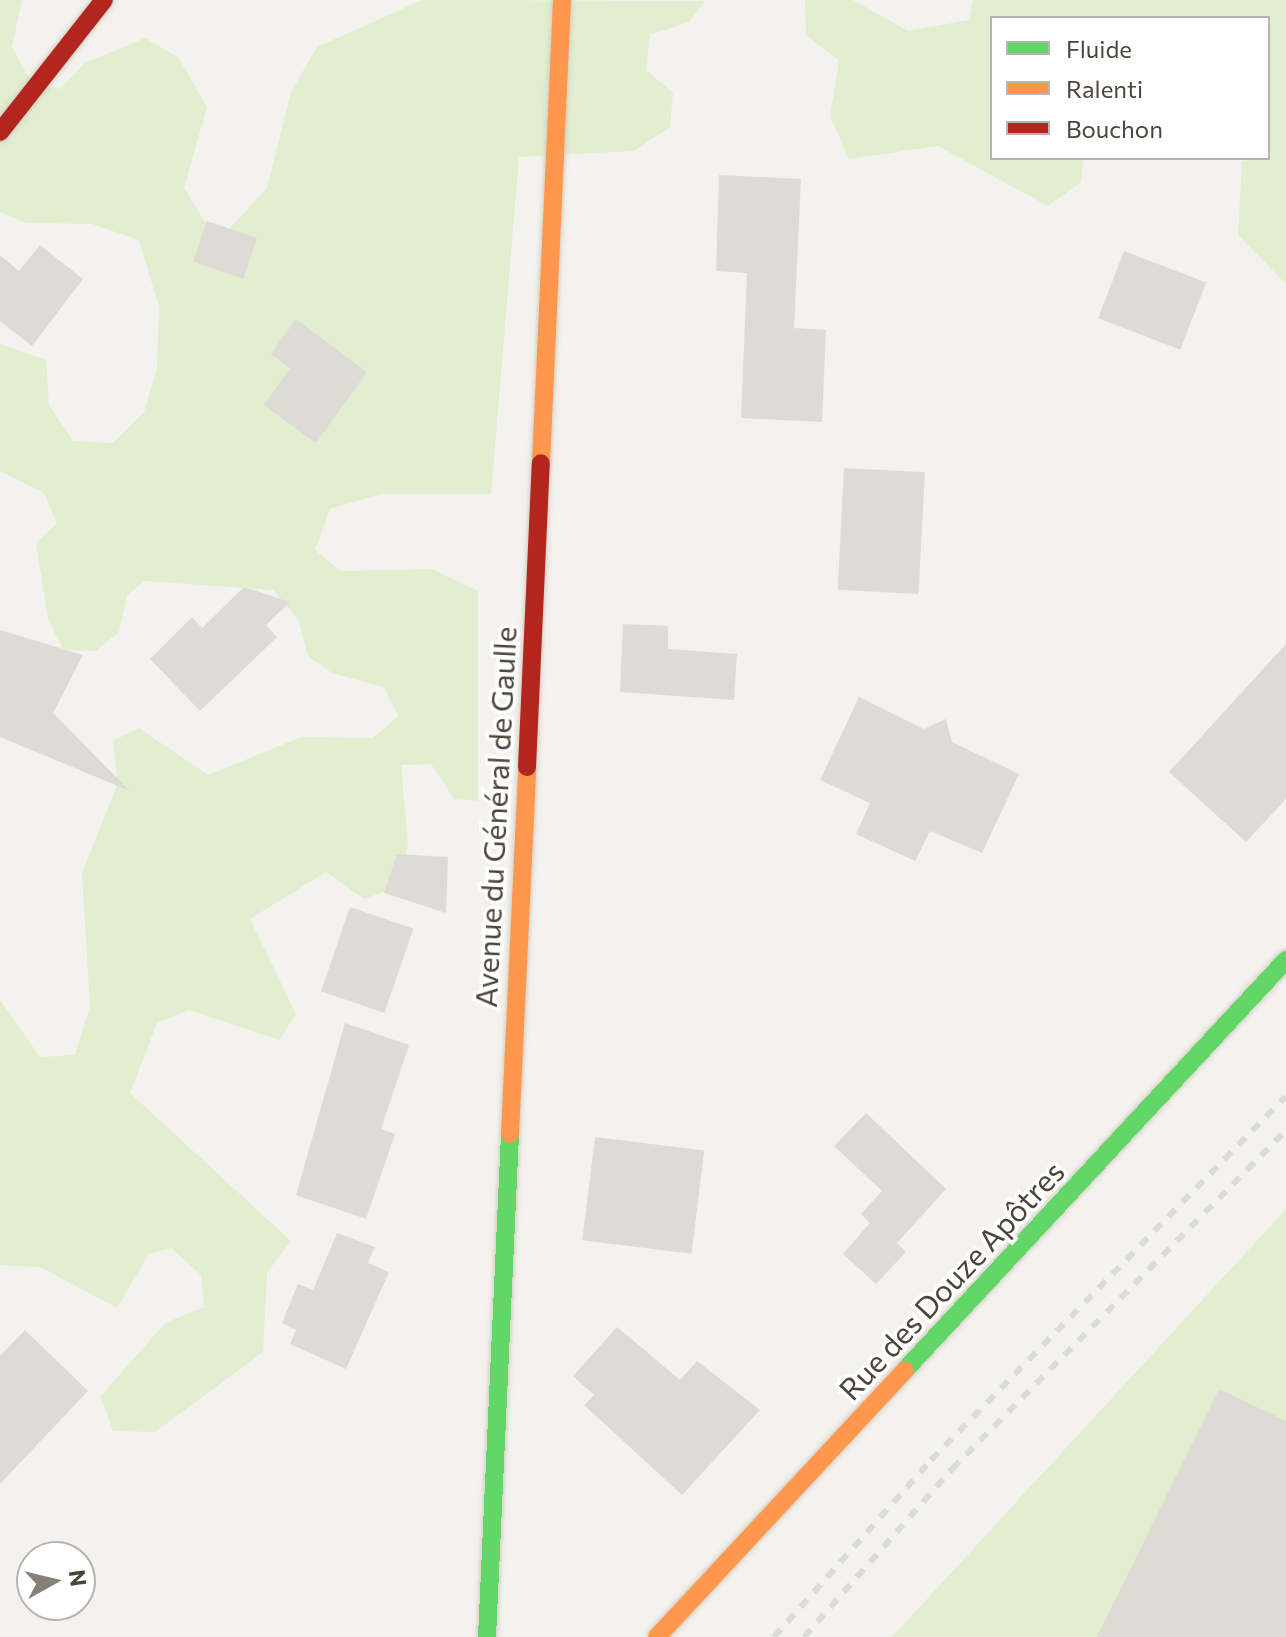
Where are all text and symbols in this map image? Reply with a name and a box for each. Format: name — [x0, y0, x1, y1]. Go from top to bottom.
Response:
legend — [990, 16, 1270, 160]
text: Fluide — [1066, 34, 1132, 63]
text: Ralenti — [1066, 74, 1143, 103]
text: Bouchon — [1066, 114, 1163, 143]
street label: Avenue du Général de Gaulle — [467, 626, 523, 1008]
street label: Rue des Douze Apôtres — [831, 1153, 1071, 1407]
north arrow — [16, 1541, 96, 1621]
text: N — [64, 1568, 93, 1588]

